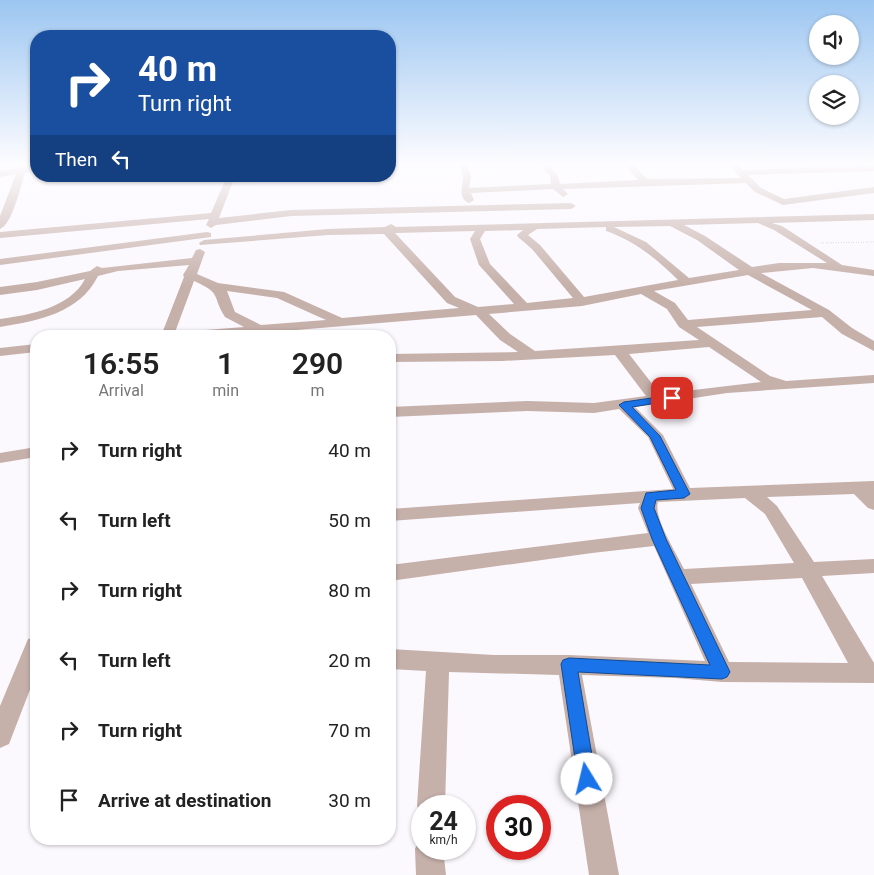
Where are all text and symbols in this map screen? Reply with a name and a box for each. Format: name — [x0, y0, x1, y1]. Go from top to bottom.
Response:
map controls — [809, 15, 859, 125]
button: sound — [809, 15, 859, 65]
text: 40 m — [138, 49, 217, 90]
icon: right — [55, 50, 120, 115]
button: layers — [809, 75, 859, 125]
text: Turn right — [138, 91, 232, 116]
icon: left — [107, 145, 135, 173]
text: Then — [55, 148, 97, 171]
text: 16:55 — [83, 346, 160, 381]
text: 1 — [217, 346, 234, 381]
text: 290 — [292, 346, 343, 381]
pin — [651, 377, 693, 419]
text: Arrival — [98, 381, 144, 400]
text: min — [212, 381, 239, 400]
text: m — [310, 381, 325, 400]
icon: arrive — [658, 384, 686, 412]
icon: right — [55, 436, 83, 464]
text: Turn right — [98, 439, 182, 462]
text: 40 m — [328, 439, 371, 462]
icon: left — [55, 506, 83, 534]
text: Turn left — [98, 509, 171, 532]
text: 50 m — [328, 509, 371, 532]
icon: right — [55, 576, 83, 604]
text: Turn right — [98, 579, 182, 602]
text: 80 m — [328, 579, 371, 602]
icon: left — [55, 646, 83, 674]
text: Turn left — [98, 649, 171, 672]
text: 20 m — [328, 649, 371, 672]
icon: right — [55, 716, 83, 744]
text: Turn right — [98, 719, 182, 742]
text: 70 m — [328, 719, 371, 742]
position arrow — [560, 752, 612, 804]
icon: arrive — [55, 786, 83, 814]
text: Arrive at destination — [98, 789, 271, 812]
text: 30 m — [328, 789, 371, 812]
speed limit sign: 30 — [486, 795, 551, 860]
text: 24 — [429, 807, 458, 836]
text: km/h — [429, 833, 458, 847]

